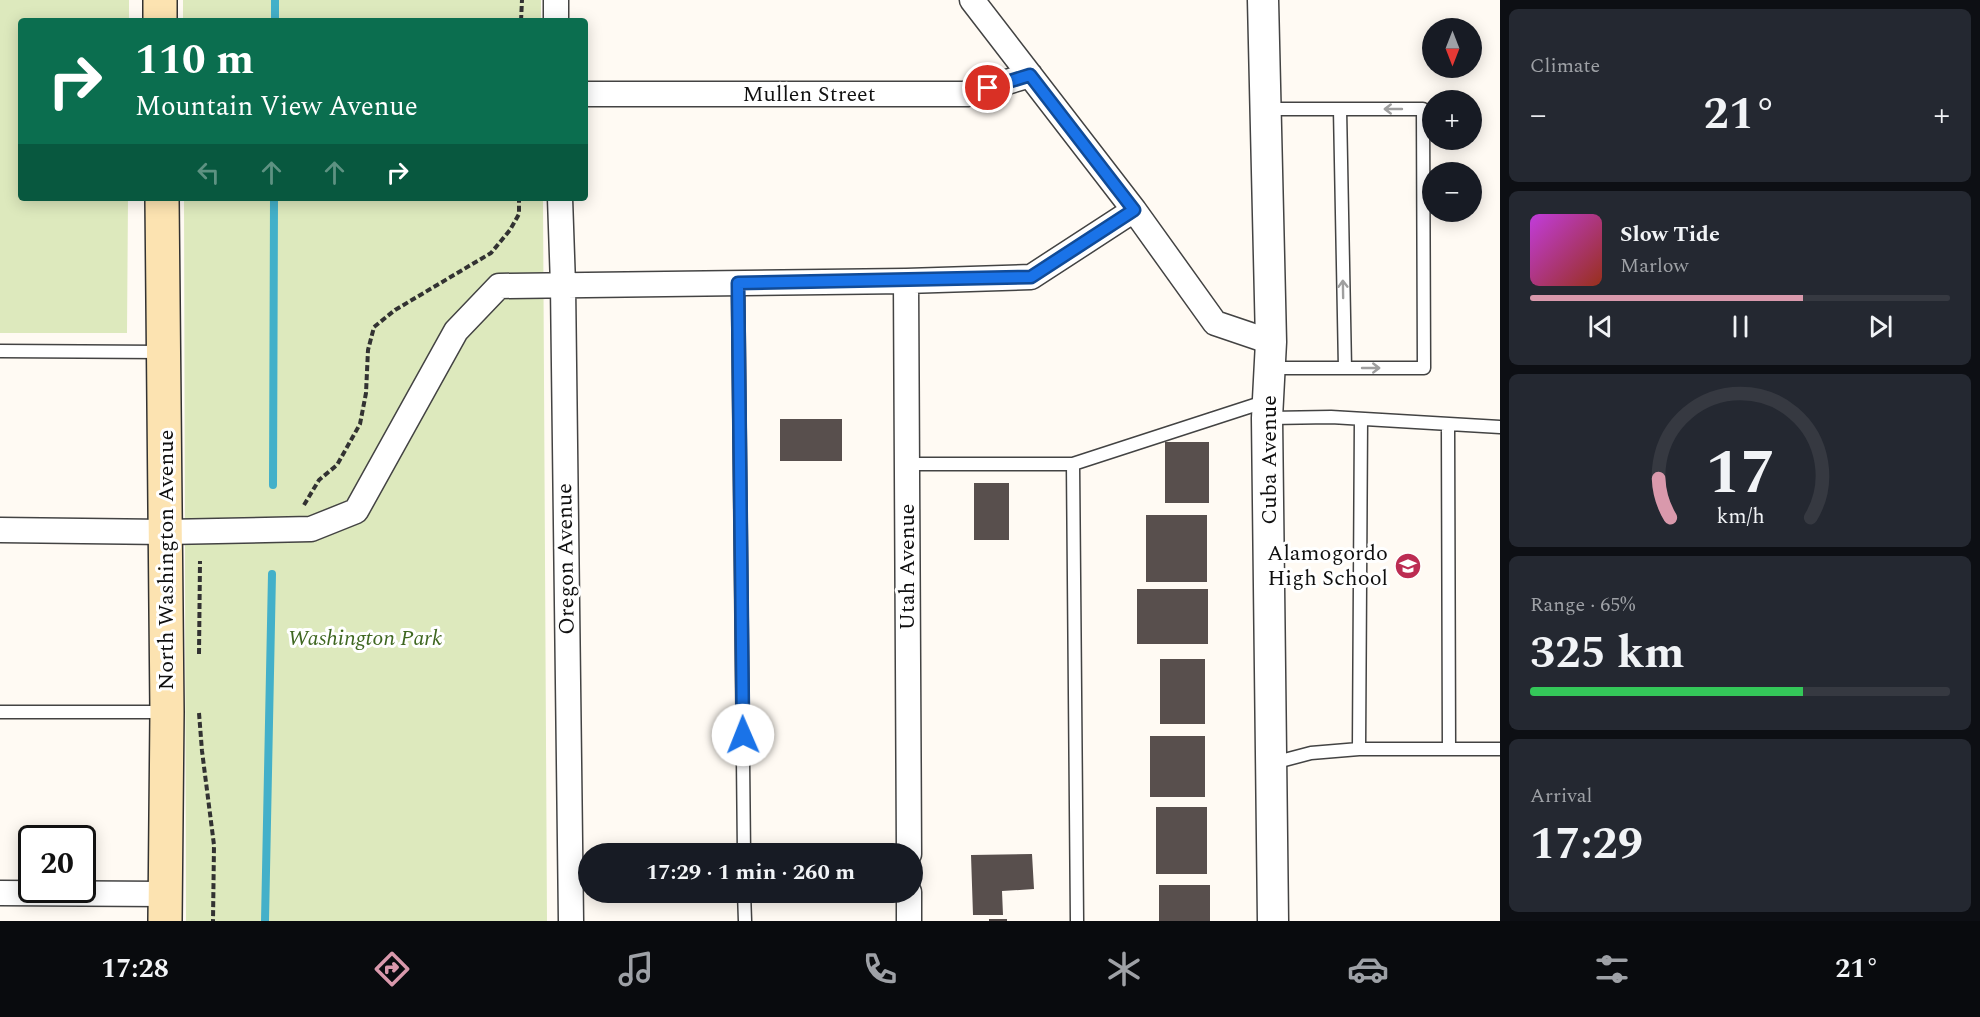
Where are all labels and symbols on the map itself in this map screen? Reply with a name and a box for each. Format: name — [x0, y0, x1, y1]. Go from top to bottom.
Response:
north arrow — [1422, 18, 1482, 78]
pin — [962, 62, 1013, 113]
street label: Mullen Street — [742, 78, 876, 111]
one-way arrow — [1384, 103, 1404, 115]
one-way arrow — [1337, 279, 1349, 299]
one-way arrow — [1361, 362, 1381, 374]
street label: Cuba Avenue — [1253, 395, 1286, 525]
street label: North Washington Avenue — [150, 430, 183, 690]
street label: Oregon Avenue — [548, 483, 584, 635]
street label: Utah Avenue — [891, 504, 924, 630]
place label: Alamogordo High School — [1267, 537, 1388, 595]
school or university icon: Alamogordo High School — [1393, 551, 1423, 581]
park label: Washington Park — [288, 622, 442, 655]
position arrow — [711, 703, 775, 767]
speed limit sign: 20 — [18, 825, 96, 903]

